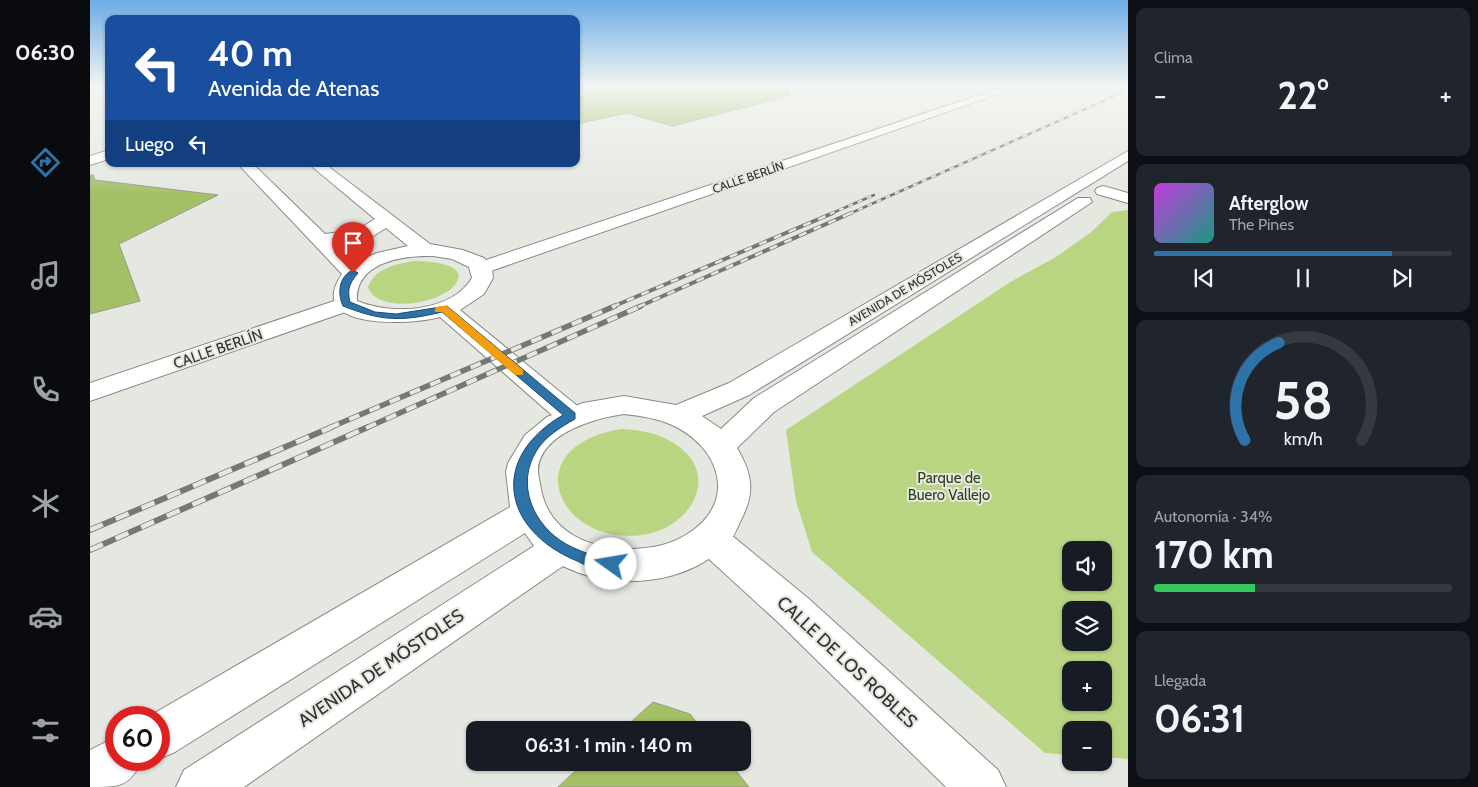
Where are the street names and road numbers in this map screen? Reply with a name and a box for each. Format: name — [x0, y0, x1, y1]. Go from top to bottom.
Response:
street label: CALLE BERLÍN — [710, 158, 786, 196]
street label: AVENIDA DE MÓSTOLES — [845, 249, 965, 329]
street label: CALLE BERLÍN — [171, 324, 265, 373]
street label: CALLE DE LOS ROBLES — [772, 591, 922, 733]
street label: AVENIDA DE MÓSTOLES — [294, 604, 468, 732]

